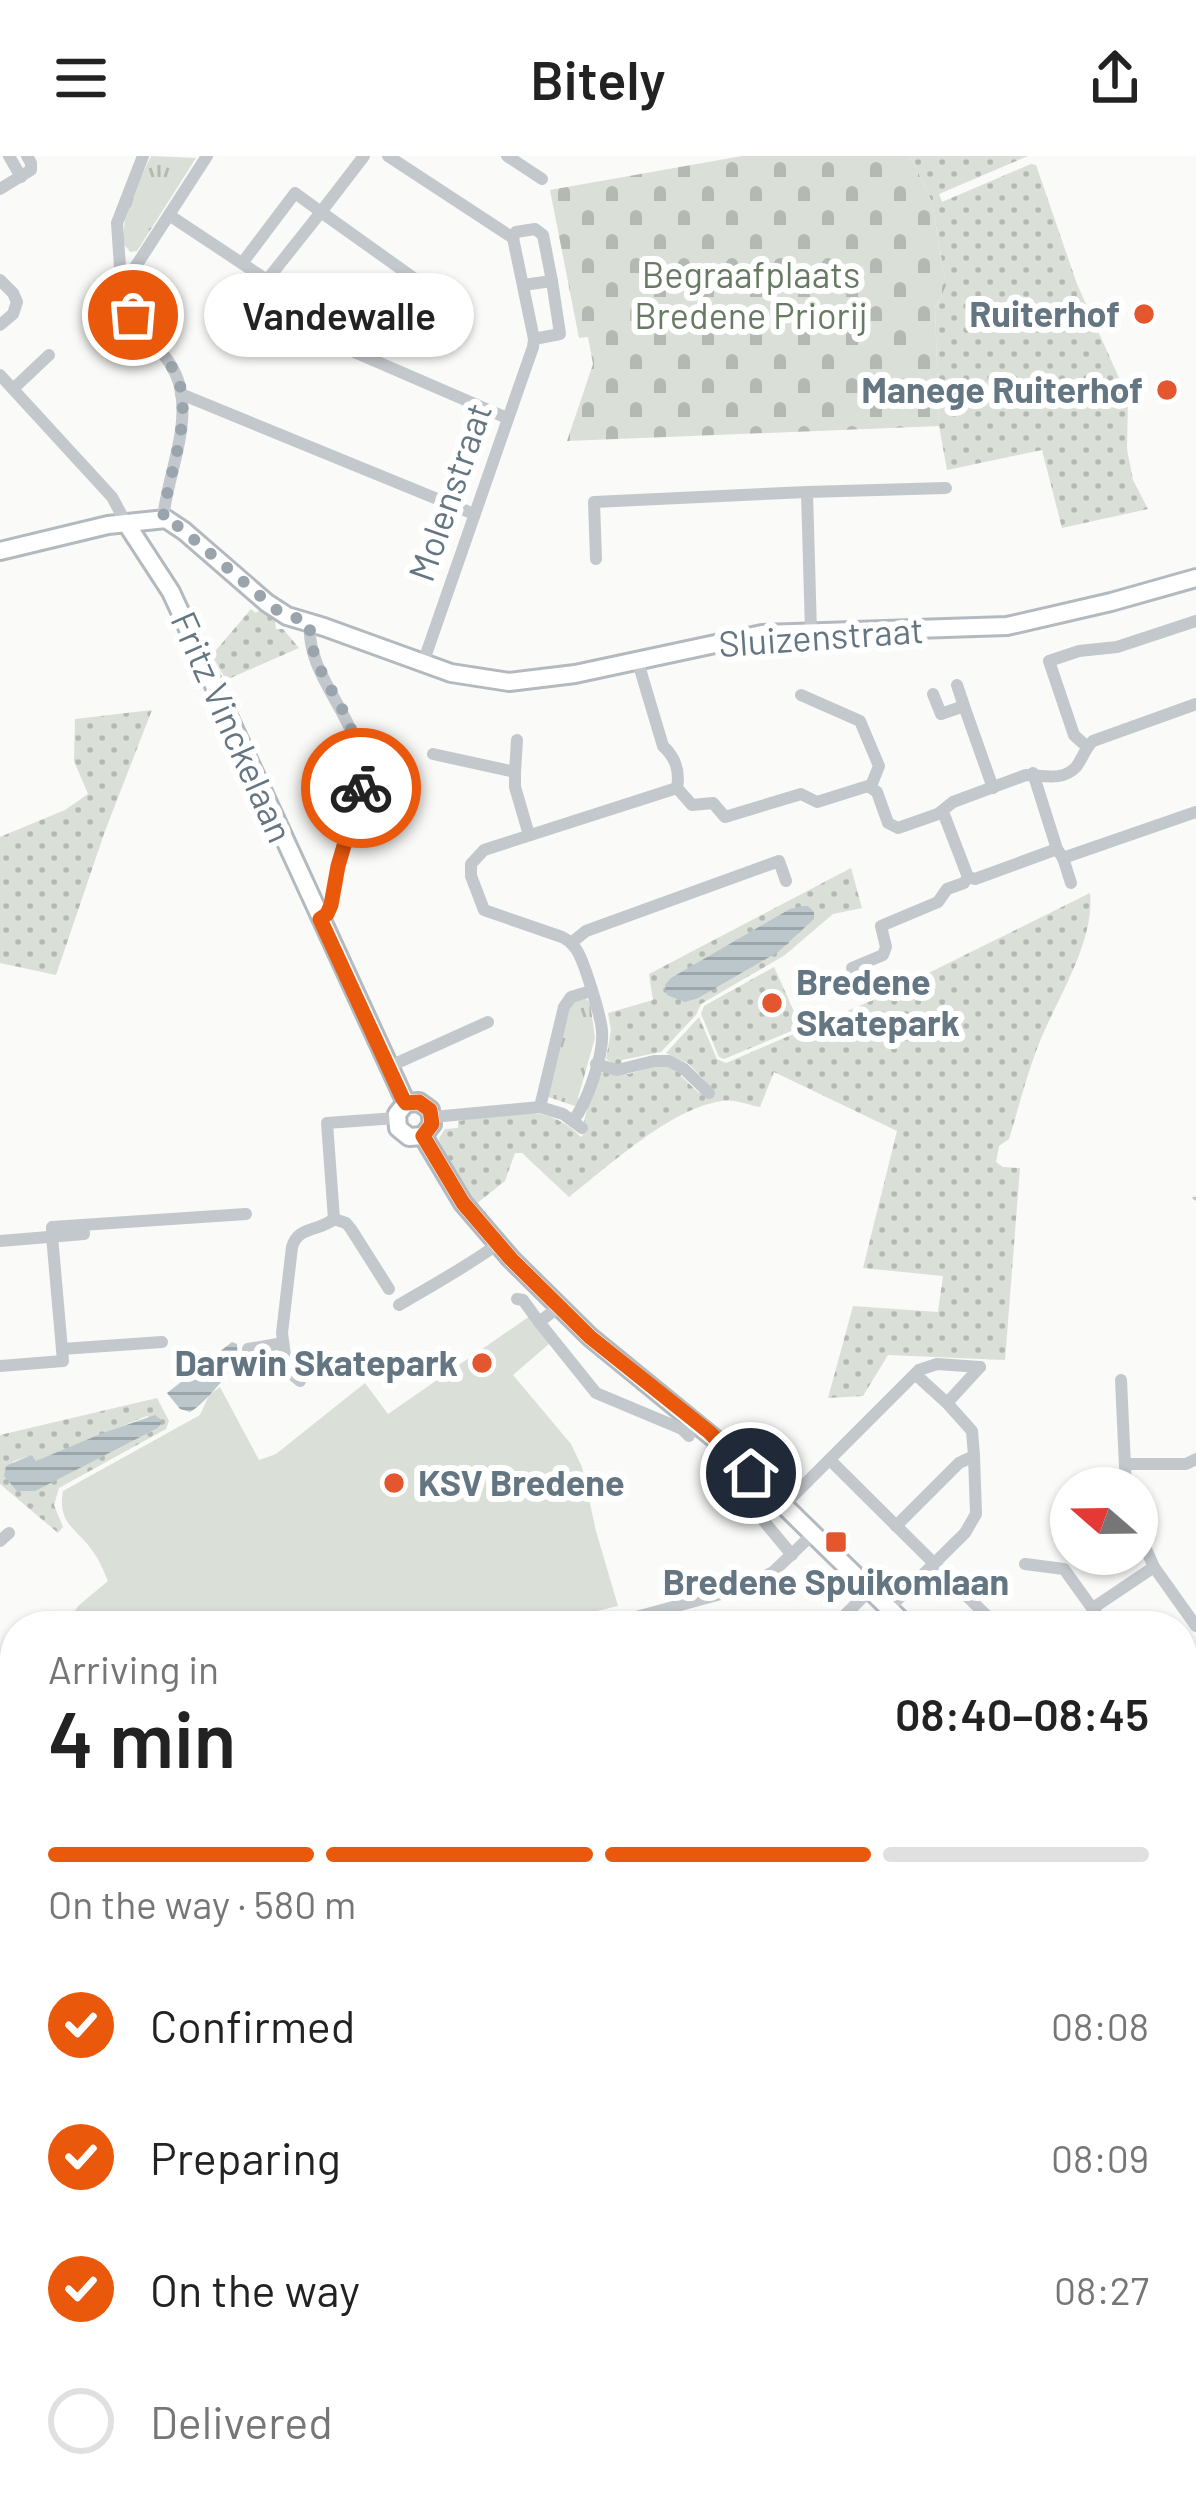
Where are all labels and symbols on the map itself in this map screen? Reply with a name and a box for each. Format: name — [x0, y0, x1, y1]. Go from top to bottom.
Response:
park label: Begraafplaats Bredene Priorij — [634, 252, 868, 336]
pin — [82, 264, 184, 366]
callout: Vandewalle — [205, 273, 475, 357]
place label: Ruiterhof — [969, 291, 1120, 334]
marker: Ruiterhof — [1131, 301, 1157, 327]
place label: Manege Ruiterhof — [861, 367, 1143, 410]
marker: Manege Ruiterhof — [1154, 377, 1180, 403]
street label: Molenstraat — [398, 397, 499, 586]
street label: Fritz Vinckelaan — [163, 604, 303, 848]
street label: Sluizenstraat — [717, 607, 925, 664]
courier — [301, 728, 421, 848]
place label: Bredene Skatepark — [796, 959, 960, 1043]
marker: Bredene Skatepark — [759, 990, 785, 1016]
place label: Darwin Skatepark — [174, 1340, 458, 1383]
marker: Darwin Skatepark — [469, 1350, 495, 1376]
pin — [700, 1422, 802, 1524]
place label: KSV Bredene — [418, 1460, 625, 1503]
north arrow — [1050, 1467, 1158, 1575]
marker: KSV Bredene — [381, 1470, 407, 1496]
marker: Bredene Spuikomlaan — [823, 1529, 849, 1555]
place label: Bredene Spuikomlaan — [663, 1559, 1009, 1602]

